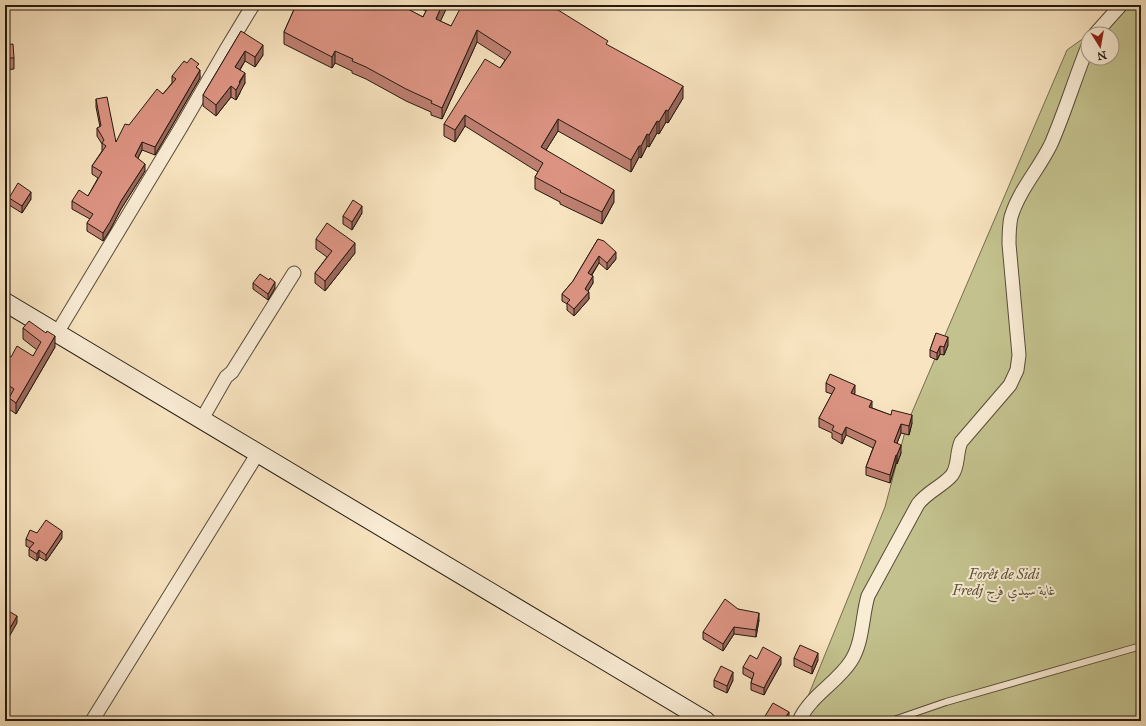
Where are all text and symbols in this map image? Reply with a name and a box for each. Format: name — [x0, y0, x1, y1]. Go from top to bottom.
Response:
north arrow — [1080, 26, 1120, 66]
text: N — [1095, 48, 1108, 63]
park label: Forêt de Sidi Fredj غابة سيدي فرج — [951, 566, 1056, 603]

